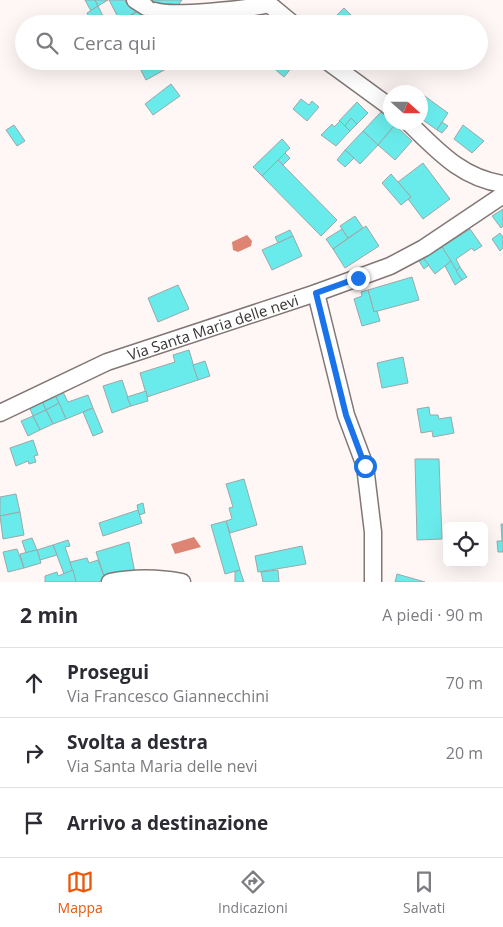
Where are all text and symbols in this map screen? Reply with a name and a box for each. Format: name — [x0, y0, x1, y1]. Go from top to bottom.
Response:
search box — [15, 15, 488, 70]
icon: search — [33, 29, 61, 57]
text: Cerca qui — [73, 30, 156, 56]
north arrow — [383, 85, 428, 130]
route end — [347, 267, 370, 290]
street label: Via Santa Maria delle nevi — [125, 290, 301, 365]
route start — [354, 455, 377, 478]
map controls — [443, 522, 488, 567]
button: locate — [443, 522, 488, 567]
text: 2 min — [20, 601, 78, 629]
text: A piedi · 90 m — [382, 604, 483, 626]
text: Prosegui — [67, 659, 149, 685]
icon: ahead — [20, 669, 48, 697]
text: 70 m — [446, 672, 483, 694]
text: Via Francesco Giannecchini — [67, 685, 269, 707]
text: Svolta a destra — [67, 729, 208, 755]
icon: right — [20, 739, 48, 767]
text: 20 m — [446, 742, 483, 764]
text: Via Santa Maria delle nevi — [67, 755, 258, 777]
icon: arrive — [20, 809, 48, 837]
text: Arrivo a destinazione — [67, 810, 268, 836]
tab: Mappa — [58, 868, 103, 917]
tab: Indicazioni — [218, 868, 288, 917]
tab: Salvati — [403, 868, 445, 917]

